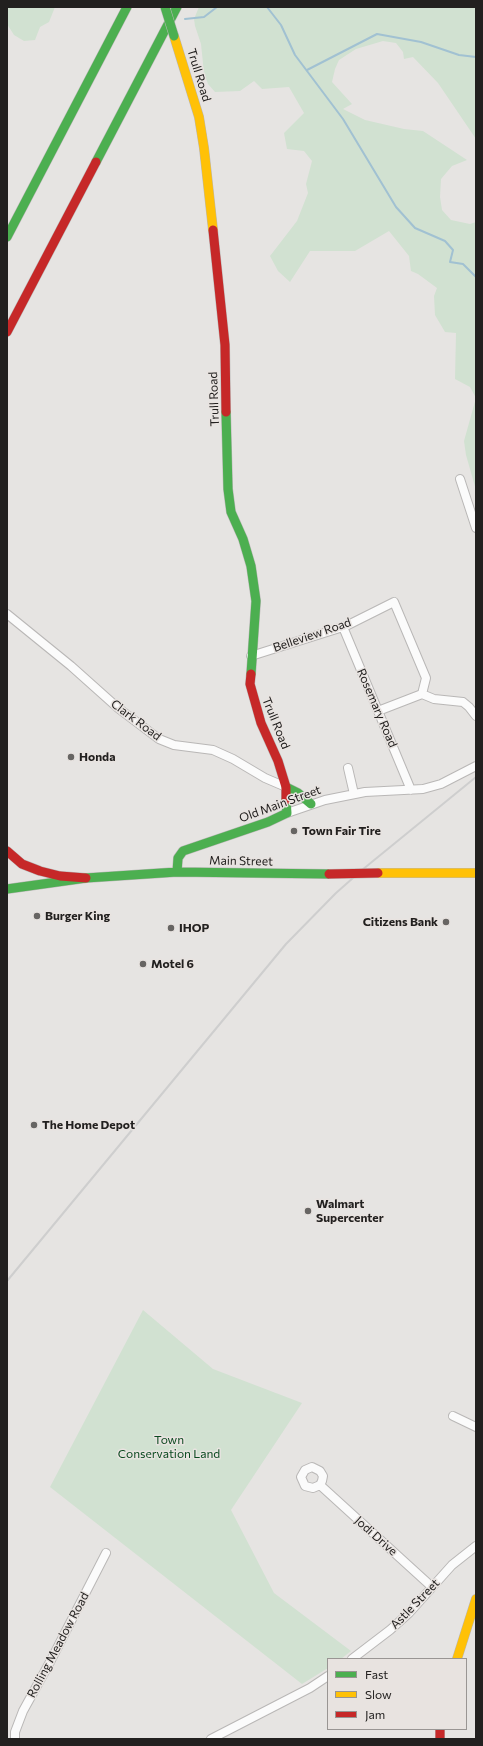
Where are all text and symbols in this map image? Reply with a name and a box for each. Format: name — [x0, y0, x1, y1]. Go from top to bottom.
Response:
street label: Trull Road — [184, 47, 214, 103]
street label: Trull Road — [206, 371, 222, 427]
street label: Belleview Road — [271, 615, 353, 655]
street label: Rosemary Road — [354, 666, 400, 750]
street label: Trull Road — [259, 695, 293, 751]
street label: Clark Road — [108, 696, 164, 744]
place label: Honda — [79, 750, 115, 764]
marker: Honda — [66, 752, 76, 762]
street label: Old Main Street — [237, 783, 323, 825]
place label: Town Fair Tire — [302, 824, 381, 838]
marker: Town Fair Tire — [289, 826, 299, 836]
street label: Main Street — [209, 853, 273, 869]
place label: Burger King — [45, 909, 110, 923]
marker: Burger King — [32, 911, 42, 921]
place label: Citizens Bank — [363, 915, 438, 929]
marker: Citizens Bank — [441, 917, 451, 927]
place label: IHOP — [179, 921, 209, 935]
marker: IHOP — [166, 923, 176, 933]
place label: Motel 6 — [151, 957, 194, 971]
marker: Motel 6 — [138, 959, 148, 969]
place label: The Home Depot — [42, 1118, 135, 1132]
marker: The Home Depot — [29, 1120, 39, 1130]
place label: Walmart Supercenter — [316, 1197, 384, 1225]
marker: Walmart Supercenter — [303, 1206, 313, 1216]
park label: Town Conservation Land — [118, 1433, 220, 1461]
street label: Jodi Drive — [352, 1513, 400, 1559]
street label: Astle Street — [388, 1576, 442, 1632]
street label: Rolling Meadow Road — [24, 1590, 92, 1700]
legend — [327, 1658, 467, 1730]
text: Fast — [365, 1667, 388, 1681]
text: Slow — [365, 1687, 392, 1701]
text: Jam — [365, 1707, 385, 1721]

